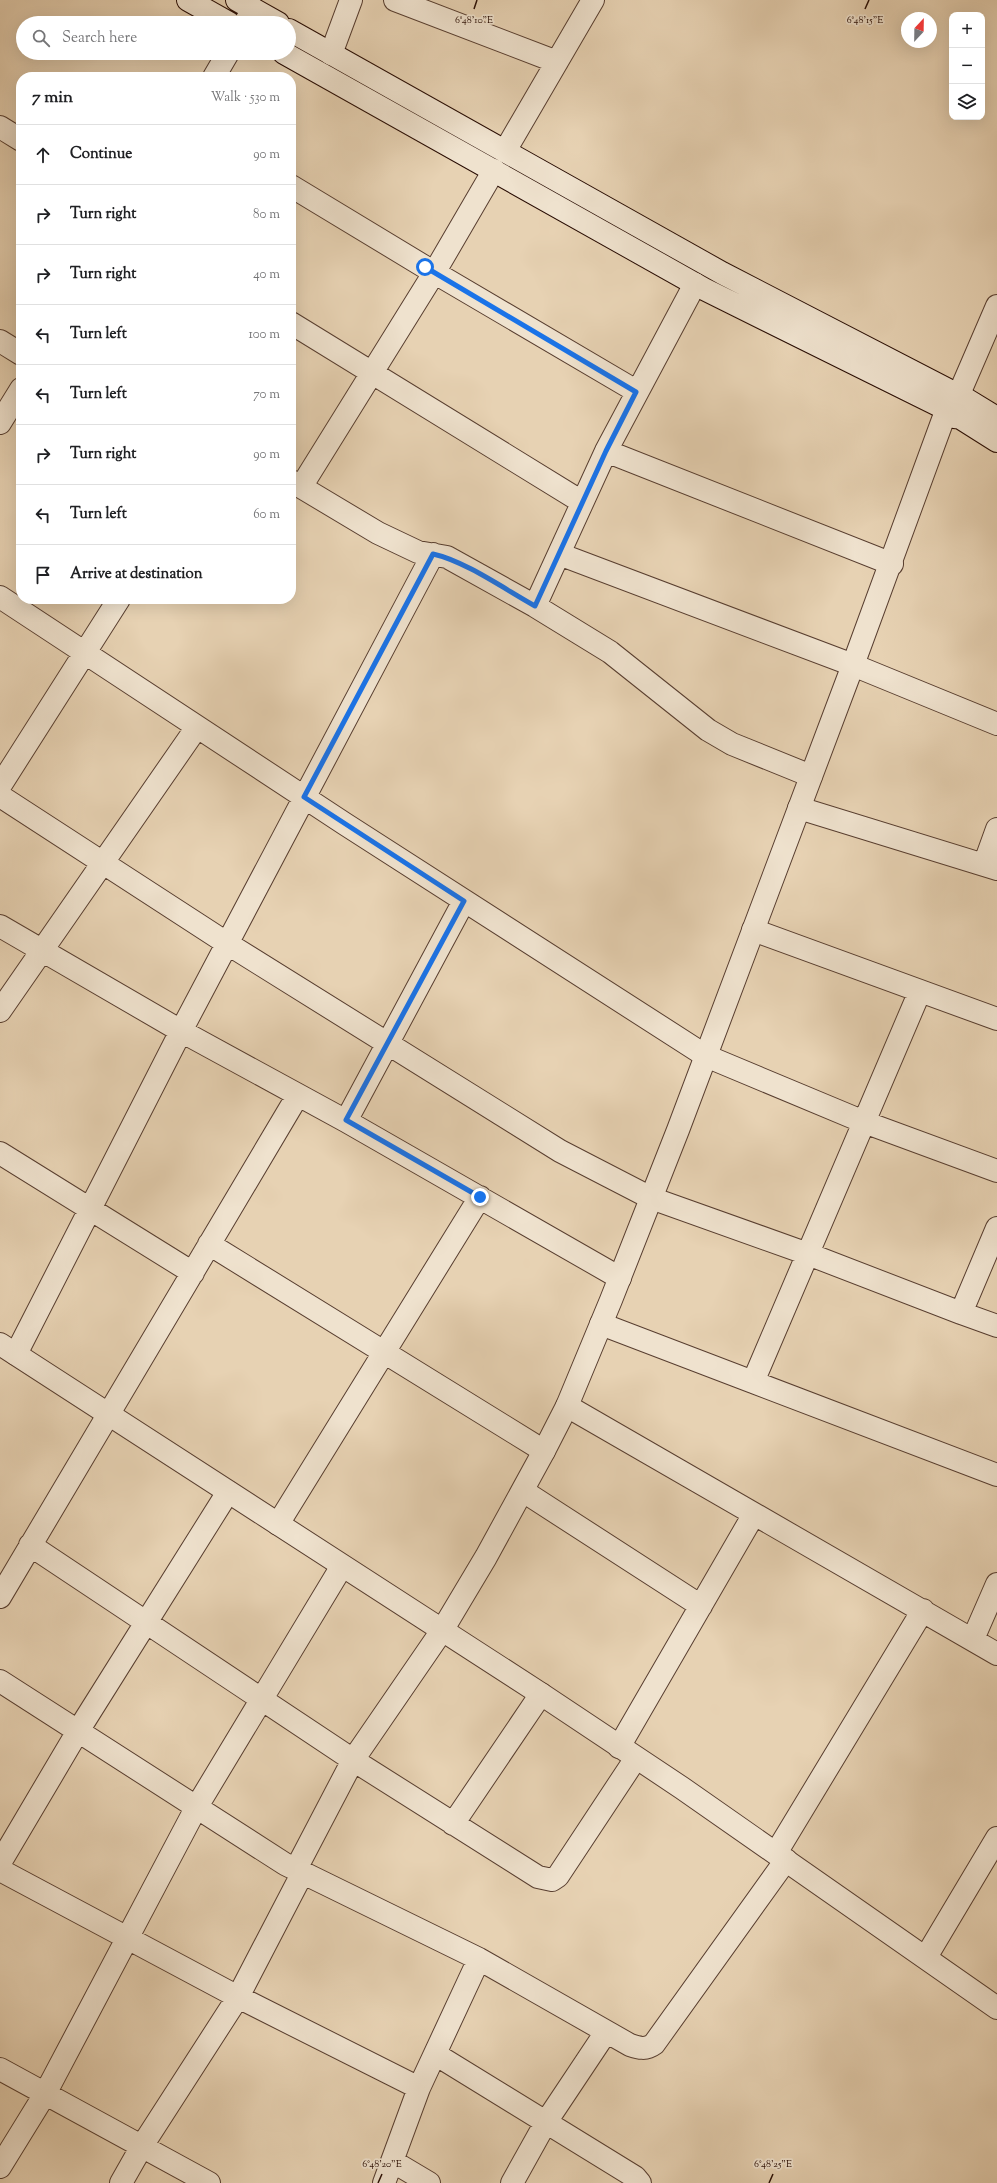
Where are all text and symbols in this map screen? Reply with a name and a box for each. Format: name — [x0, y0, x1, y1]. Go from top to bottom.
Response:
north arrow — [901, 12, 937, 48]
map controls — [949, 12, 985, 120]
button: + — [949, 12, 985, 48]
text: 6°48'10"E — [455, 13, 493, 28]
text: 6°48'15"E — [847, 13, 883, 28]
search box — [16, 16, 296, 60]
icon: search — [30, 27, 52, 49]
text: Search here — [62, 28, 137, 49]
button: − — [949, 48, 985, 84]
button: layers — [949, 84, 985, 120]
text: 7 min — [32, 86, 73, 110]
text: Walk · 530 m — [211, 89, 280, 107]
icon: ahead — [32, 144, 54, 166]
text: Continue — [70, 144, 132, 165]
text: 90 m — [253, 146, 280, 164]
icon: right — [32, 204, 54, 226]
text: Turn right — [70, 204, 136, 225]
text: 80 m — [253, 206, 280, 224]
route start — [416, 258, 434, 276]
icon: right — [32, 264, 54, 286]
text: Turn right — [70, 264, 136, 285]
text: 40 m — [253, 266, 280, 284]
icon: left — [32, 324, 54, 346]
text: Turn left — [70, 324, 127, 345]
text: 100 m — [248, 326, 280, 344]
icon: left — [32, 384, 54, 406]
text: Turn left — [70, 384, 127, 405]
text: 70 m — [253, 386, 280, 404]
icon: right — [32, 444, 54, 466]
text: Turn right — [70, 444, 136, 465]
text: 90 m — [253, 446, 280, 464]
icon: left — [32, 504, 54, 526]
text: Turn left — [70, 504, 127, 525]
text: 60 m — [253, 506, 280, 524]
icon: arrive — [32, 564, 54, 586]
text: Arrive at destination — [70, 564, 203, 585]
route end — [471, 1188, 489, 1206]
text: 6°48'20"E — [362, 2157, 402, 2172]
text: 6°48'25"E — [754, 2157, 792, 2172]

